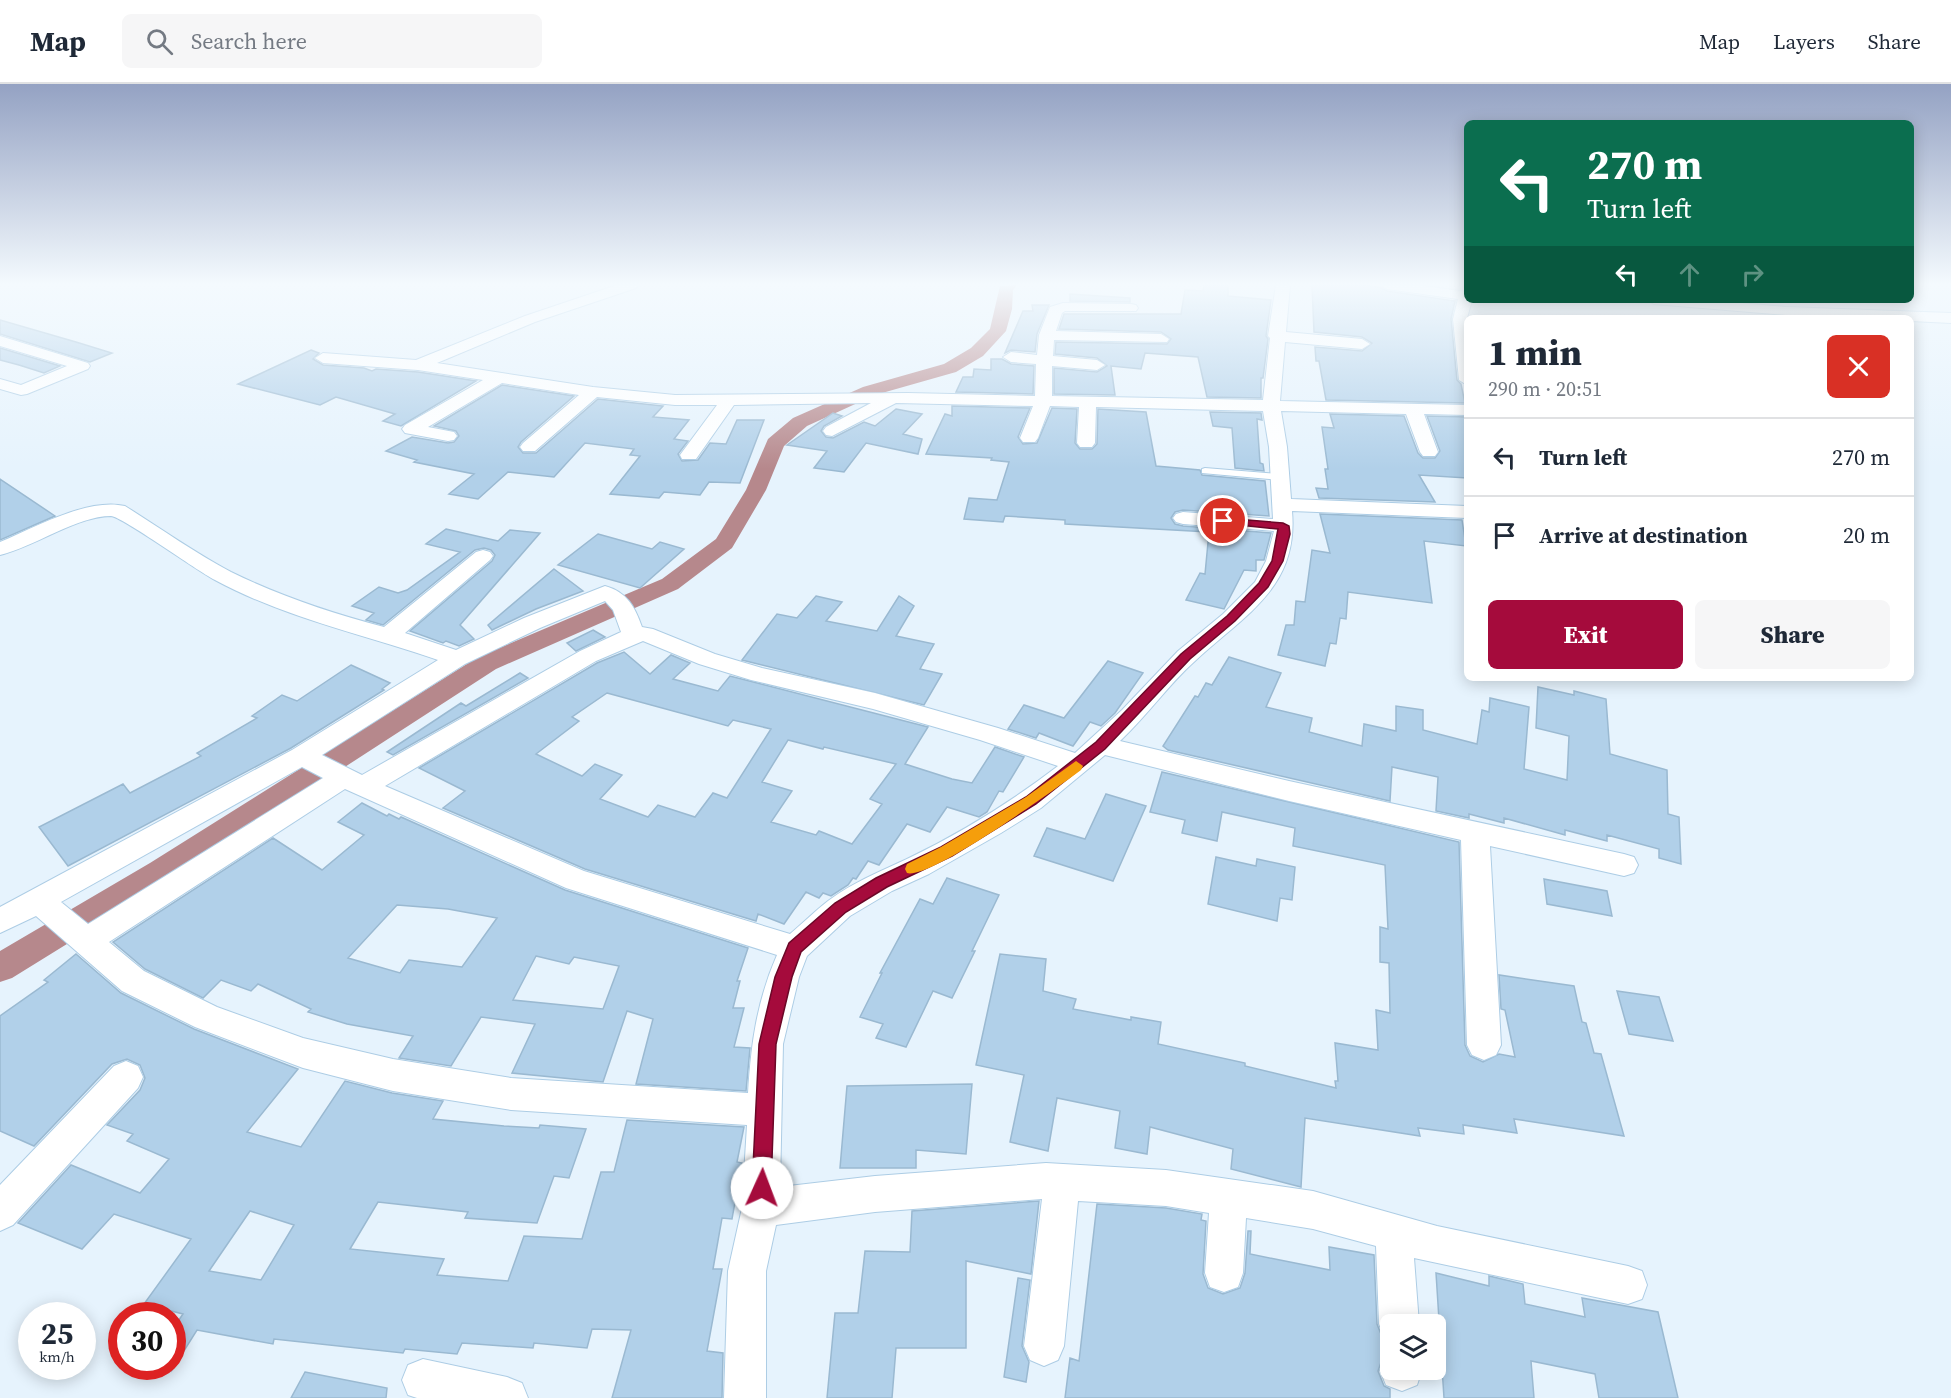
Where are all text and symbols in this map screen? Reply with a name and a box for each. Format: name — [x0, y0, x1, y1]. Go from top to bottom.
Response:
search box — [122, 14, 542, 68]
text: Map — [30, 22, 86, 60]
icon: search — [143, 25, 176, 58]
text: Search here — [191, 26, 307, 56]
text: Map — [1699, 27, 1740, 56]
text: Layers — [1773, 27, 1835, 56]
text: Share — [1868, 27, 1921, 56]
text: 270 m — [1587, 135, 1702, 193]
icon: left — [1488, 144, 1566, 222]
text: Turn left — [1587, 190, 1691, 227]
icon: left — [1610, 258, 1643, 291]
icon: ahead — [1673, 258, 1706, 291]
icon: right — [1736, 258, 1769, 291]
text: 1 min — [1488, 328, 1582, 377]
button: close — [1827, 335, 1890, 398]
text: 290 m · 20:51 — [1488, 375, 1602, 403]
icon: left — [1488, 441, 1521, 474]
text: Turn left — [1539, 442, 1627, 472]
text: 270 m — [1832, 442, 1890, 472]
pin — [1197, 495, 1248, 546]
icon: arrive — [1206, 504, 1239, 537]
icon: arrive — [1488, 519, 1521, 552]
text: Arrive at destination — [1539, 520, 1748, 550]
text: 20 m — [1843, 520, 1890, 550]
button: Exit — [1488, 600, 1683, 669]
button: Share — [1695, 600, 1890, 669]
position arrow — [730, 1156, 794, 1220]
speed limit sign: 30 — [108, 1302, 186, 1380]
text: 25 — [41, 1313, 73, 1354]
map controls — [1380, 1314, 1446, 1380]
button: layers — [1380, 1314, 1446, 1380]
text: km/h — [39, 1346, 75, 1367]

